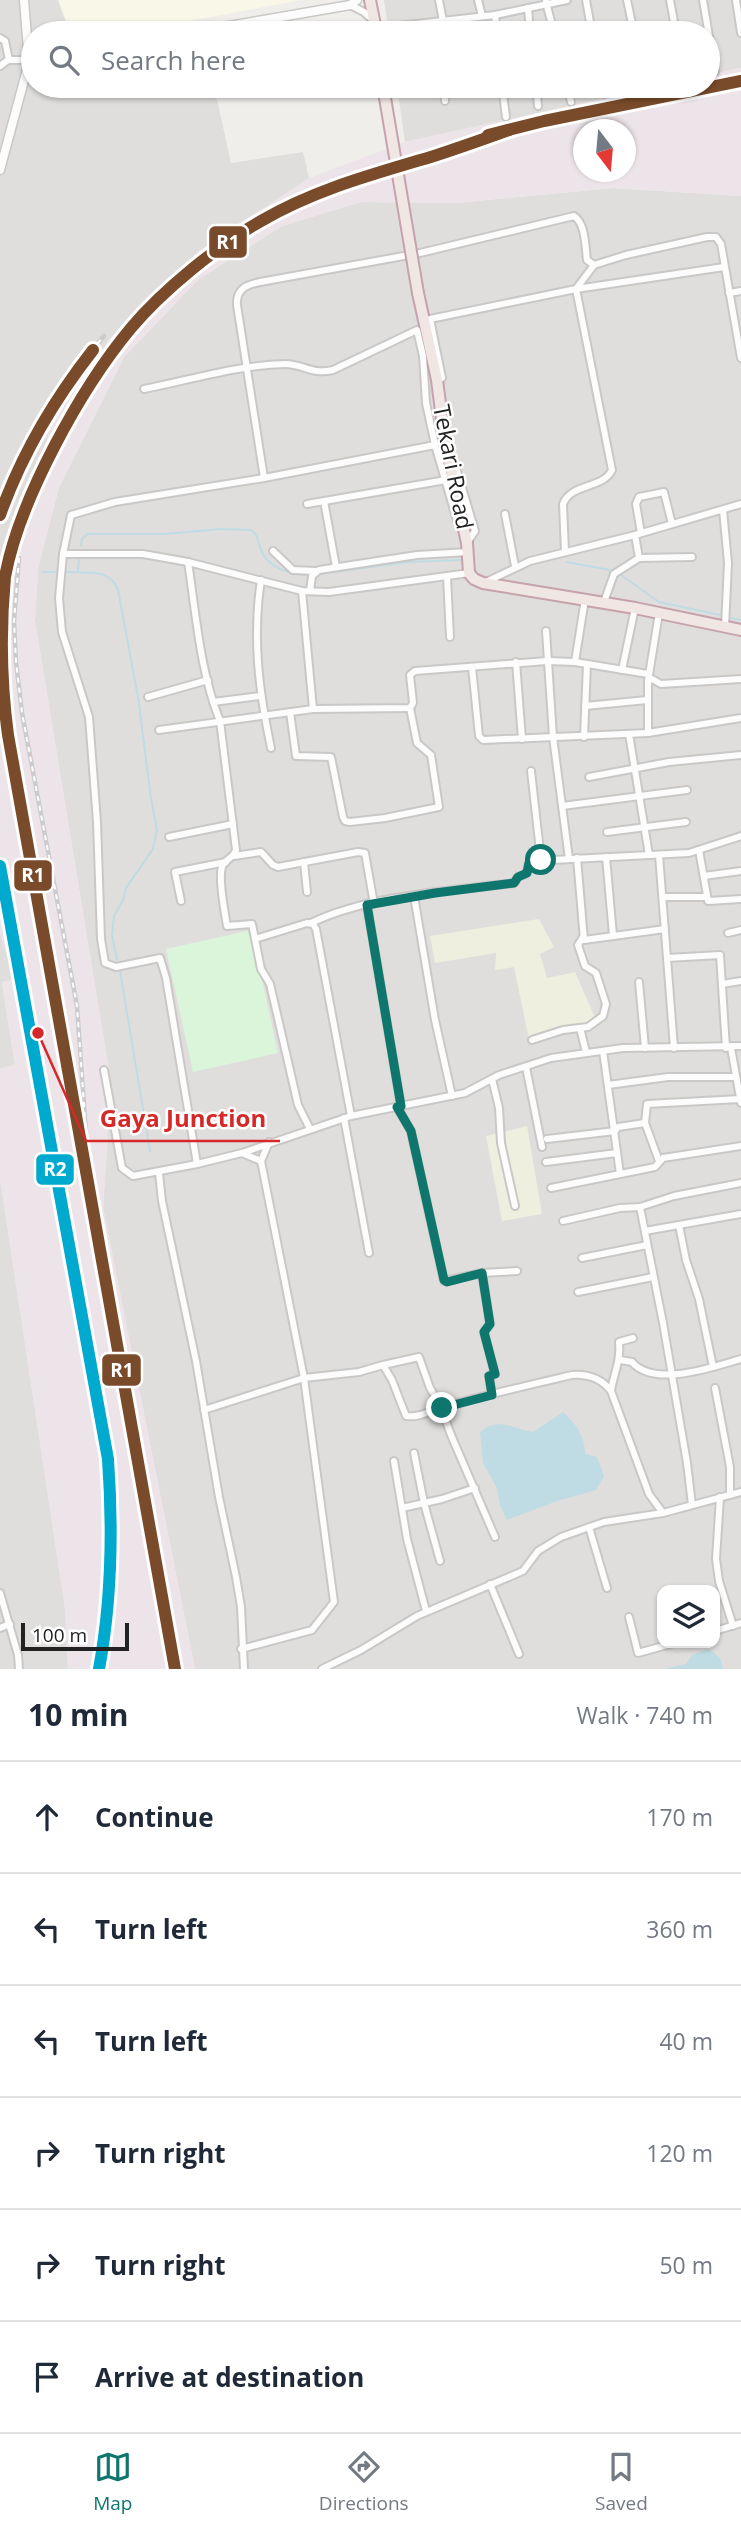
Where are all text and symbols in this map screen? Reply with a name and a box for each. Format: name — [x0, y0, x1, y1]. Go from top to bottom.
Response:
search box — [21, 21, 720, 98]
icon: search — [45, 41, 83, 79]
text: Search here — [101, 42, 246, 78]
north arrow — [573, 119, 636, 182]
line badge: R1 — [208, 225, 248, 259]
text: R1 — [216, 229, 240, 255]
street label: Tekari Road — [426, 402, 482, 532]
route start — [525, 844, 556, 875]
line badge: R1 — [13, 859, 53, 892]
text: R1 — [21, 862, 45, 888]
callout: Gaya Junction — [86, 1096, 280, 1141]
text: Gaya Junction — [100, 1101, 266, 1134]
line badge: R2 — [35, 1153, 75, 1186]
text: R2 — [43, 1156, 67, 1182]
line badge: R1 — [101, 1353, 142, 1387]
text: R1 — [110, 1357, 134, 1383]
route end — [426, 1392, 457, 1423]
map controls — [657, 1585, 720, 1648]
button: layers — [657, 1585, 720, 1648]
scale bar — [21, 1620, 130, 1652]
text: 100 m — [32, 1622, 87, 1648]
text: 10 min — [28, 1694, 128, 1735]
text: Walk · 740 m — [576, 1699, 713, 1731]
icon: ahead — [28, 1798, 66, 1836]
text: Continue — [95, 1799, 214, 1835]
text: 170 m — [646, 1801, 713, 1833]
icon: left — [28, 1910, 66, 1948]
text: Turn left — [95, 1911, 207, 1947]
text: 360 m — [646, 1913, 713, 1945]
icon: left — [28, 2022, 66, 2060]
text: Turn left — [95, 2023, 207, 2059]
text: 40 m — [659, 2025, 713, 2057]
icon: right — [28, 2134, 66, 2172]
text: Turn right — [95, 2135, 226, 2171]
text: 120 m — [646, 2137, 713, 2169]
icon: right — [28, 2246, 66, 2284]
text: Turn right — [95, 2247, 226, 2283]
text: 50 m — [659, 2249, 713, 2281]
icon: arrive — [28, 2358, 66, 2396]
text: Arrive at destination — [95, 2359, 364, 2395]
tab: Map — [93, 2448, 132, 2516]
tab: Directions — [319, 2448, 409, 2516]
tab: Saved — [595, 2448, 648, 2516]

